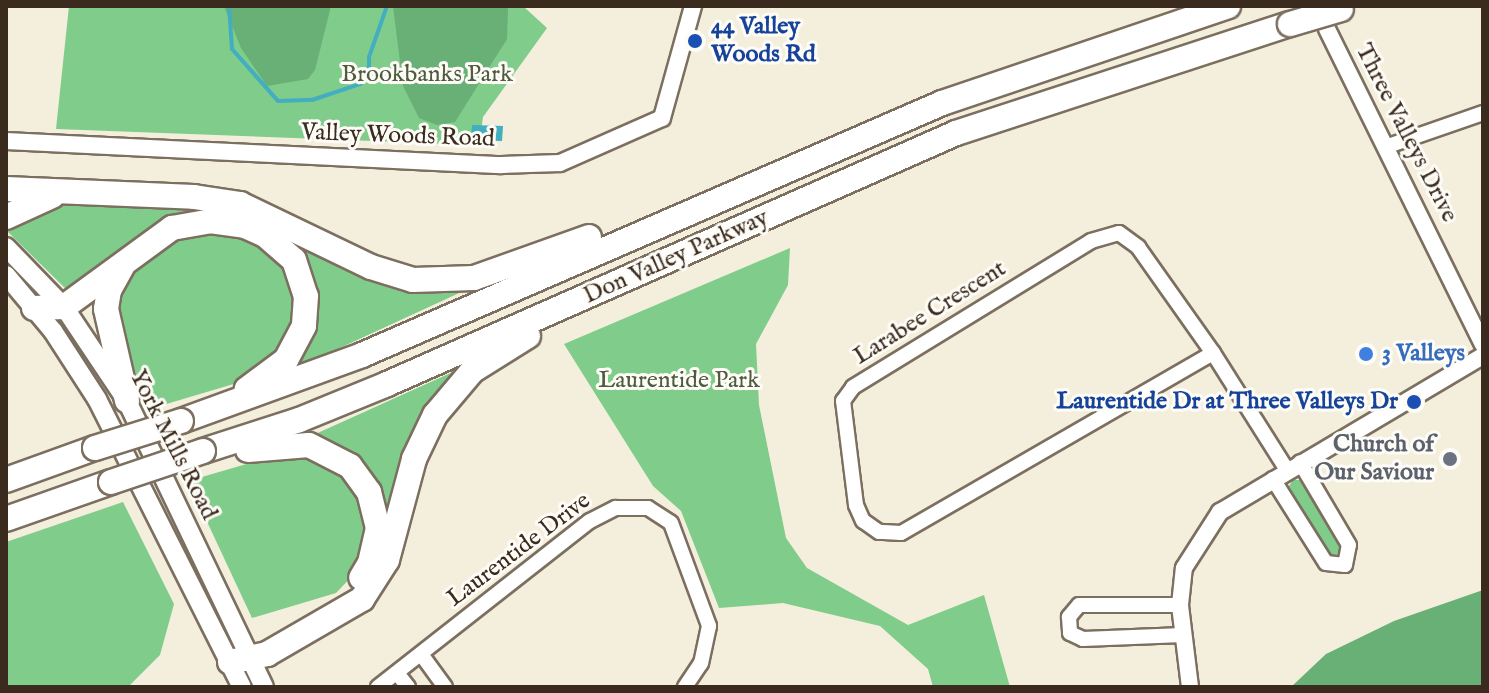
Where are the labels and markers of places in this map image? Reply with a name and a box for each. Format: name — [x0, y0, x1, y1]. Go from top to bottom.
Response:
place label: 44 Valley Woods Rd — [711, 13, 816, 69]
marker: 44 Valley Woods Rd — [686, 32, 704, 50]
place label: 3 Valleys — [1382, 340, 1465, 368]
marker: 3 Valleys — [1357, 345, 1375, 363]
place label: Laurentide Dr at Three Valleys Dr — [1056, 388, 1398, 416]
marker: Laurentide Dr at Three Valleys Dr — [1405, 393, 1423, 411]
place label: Church of Our Saviour — [1314, 431, 1434, 487]
marker: Church of Our Saviour — [1441, 450, 1459, 468]

